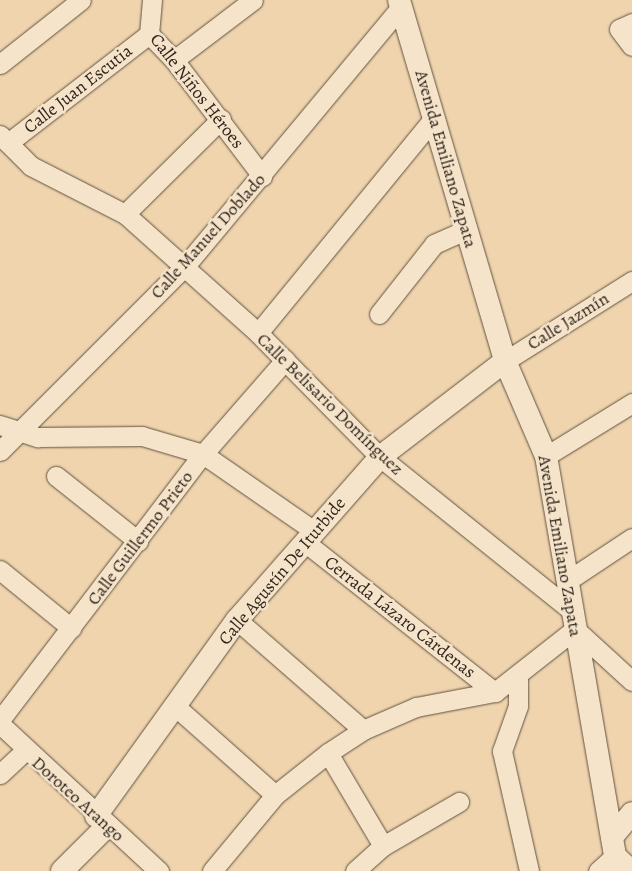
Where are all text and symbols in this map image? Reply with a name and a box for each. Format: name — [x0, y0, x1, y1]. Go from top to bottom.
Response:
street label: Calle Niños Héroes — [145, 29, 249, 153]
street label: Calle Juan Escutia — [19, 40, 137, 138]
street label: Avenida Emiliano Zapata — [410, 68, 482, 250]
street label: Calle Manuel Doblado — [146, 169, 270, 303]
street label: Calle Jazmín — [523, 287, 613, 355]
street label: Calle Belisario Domínguez — [252, 329, 408, 479]
street label: Avenida Emiliano Zapata — [533, 454, 587, 638]
street label: Calle Guillermo Prieto — [82, 467, 198, 609]
street label: Calle Agustín De Iturbide — [214, 493, 350, 649]
street label: Cerrada Lázaro Cárdenas — [320, 551, 480, 683]
street label: Doroteo Arango — [27, 752, 129, 846]

